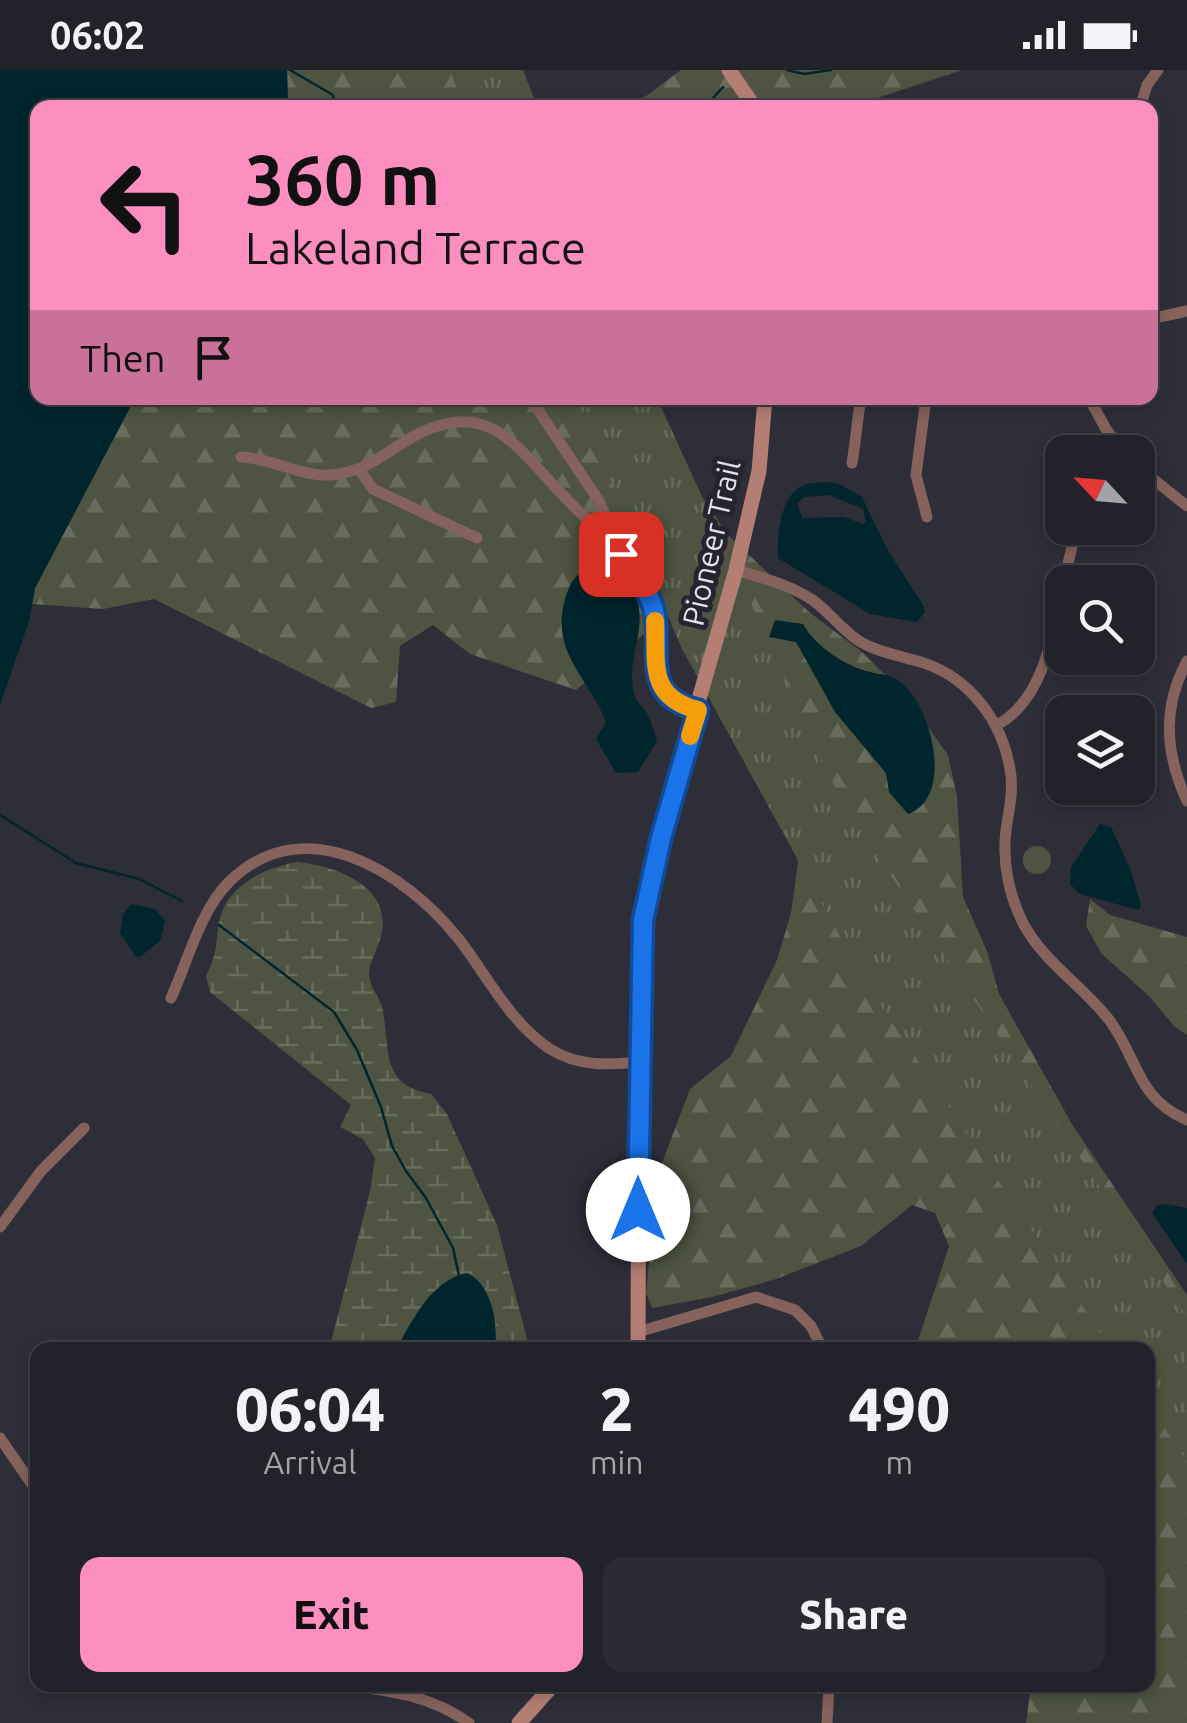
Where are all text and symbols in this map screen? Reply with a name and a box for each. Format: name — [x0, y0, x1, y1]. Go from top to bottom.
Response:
text: 06:02 — [50, 14, 145, 56]
icon: left — [80, 140, 210, 270]
text: 360 m — [245, 140, 440, 218]
text: Lakeland Terrace — [245, 222, 586, 273]
icon: arrive — [186, 330, 241, 385]
text: Then — [80, 337, 166, 379]
north arrow — [1045, 435, 1155, 545]
map controls — [1045, 435, 1155, 805]
street label: Pioneer Trail — [675, 457, 747, 629]
pin — [579, 512, 664, 597]
icon: arrive — [594, 527, 649, 582]
button: search — [1045, 565, 1155, 675]
button: layers — [1045, 695, 1155, 805]
position arrow — [586, 1158, 690, 1262]
text: 06:04 — [235, 1375, 385, 1442]
text: 2 — [600, 1375, 634, 1442]
text: 490 — [849, 1375, 950, 1442]
text: Arrival — [263, 1444, 357, 1480]
text: min — [590, 1444, 644, 1480]
text: m — [885, 1444, 913, 1480]
button: Exit — [80, 1557, 583, 1672]
button: Share — [603, 1557, 1105, 1672]

